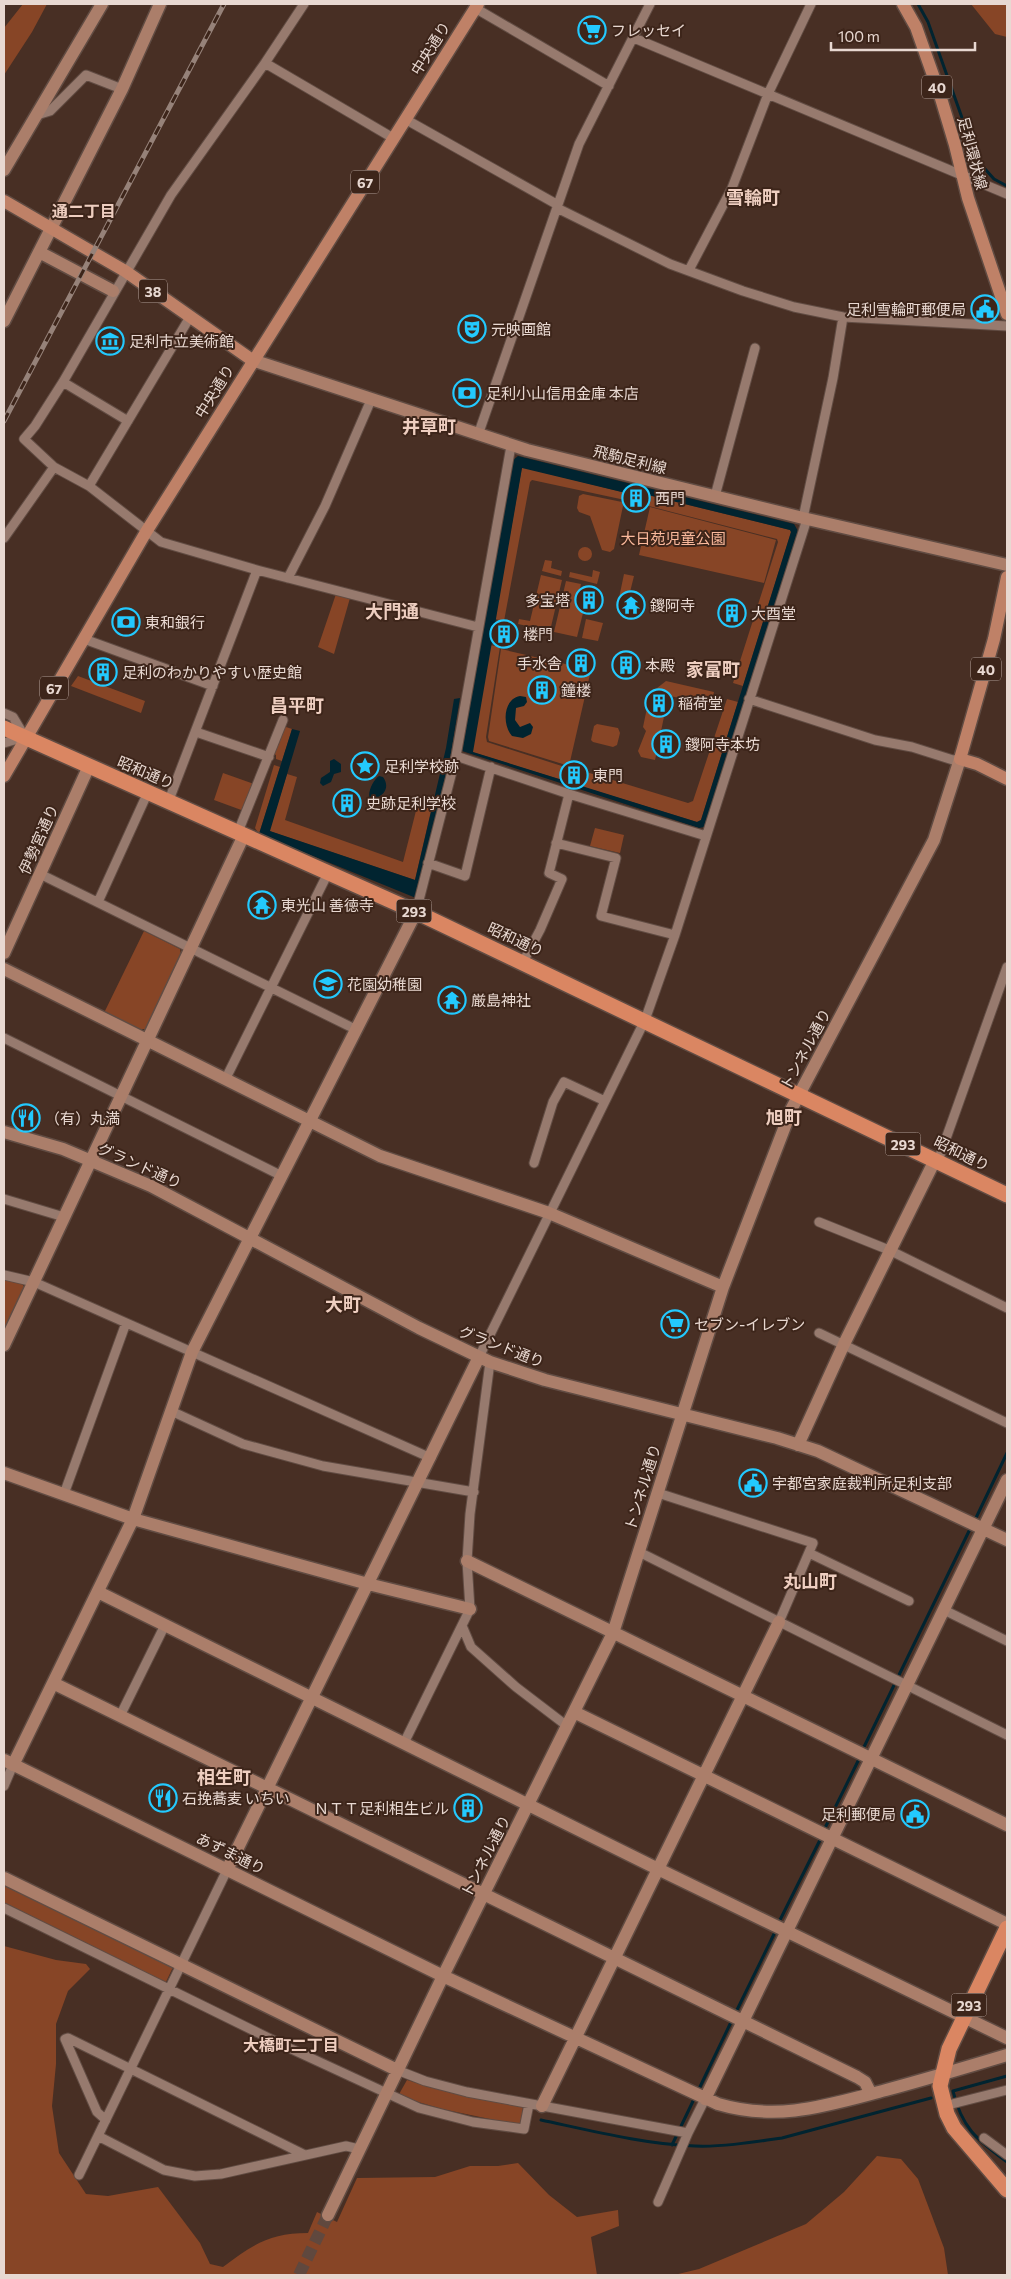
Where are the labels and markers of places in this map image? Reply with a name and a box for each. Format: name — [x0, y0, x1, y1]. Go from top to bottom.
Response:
supermarket icon: フレッセイ — [577, 15, 607, 45]
place label: フレッセイ — [611, 21, 686, 39]
public building icon: 足利雪輪町郵便局 — [970, 294, 1000, 324]
place label: 足利雪輪町郵便局 — [846, 300, 966, 318]
theatre icon: 元映画館 — [457, 314, 487, 344]
place label: 元映画館 — [491, 320, 551, 338]
museum icon: 足利市立美術館 — [95, 326, 125, 356]
place label: 足利市立美術館 — [129, 332, 234, 350]
bank icon: 足利小山信用金庫 本店 — [452, 378, 482, 408]
place label: 足利小山信用金庫 本店 — [486, 384, 639, 402]
building icon: 西門 — [621, 483, 651, 513]
place label: 西門 — [655, 489, 685, 507]
building icon: 多宝塔 — [574, 585, 604, 615]
temple icon: 鑁阿寺 — [616, 590, 646, 620]
place label: 多宝塔 — [525, 591, 570, 609]
place label: 鑁阿寺 — [650, 596, 695, 614]
building icon: 大酉堂 — [717, 598, 747, 628]
place label: 大酉堂 — [751, 604, 796, 622]
bank icon: 東和銀行 — [111, 607, 141, 637]
place label: 東和銀行 — [145, 613, 205, 631]
building icon: 楼門 — [489, 619, 519, 649]
place label: 楼門 — [523, 625, 553, 643]
building icon: 手水舎 — [566, 648, 596, 678]
building icon: 本殿 — [611, 650, 641, 680]
place label: 手水舎 — [517, 654, 562, 672]
place label: 本殿 — [645, 656, 675, 674]
building icon: 足利のわかりやすい歴史館 — [88, 657, 118, 687]
place label: 足利のわかりやすい歴史館 — [122, 663, 302, 681]
building icon: 鐘楼 — [527, 675, 557, 705]
place label: 鐘楼 — [561, 681, 591, 699]
building icon: 稲荷堂 — [644, 688, 674, 718]
place label: 稲荷堂 — [678, 694, 723, 712]
building icon: 鑁阿寺本坊 — [651, 729, 681, 759]
place label: 鑁阿寺本坊 — [685, 735, 760, 753]
place icon: 足利学校跡 — [350, 751, 380, 781]
place label: 足利学校跡 — [384, 757, 459, 775]
building icon: 東門 — [559, 760, 589, 790]
place label: 東門 — [593, 766, 623, 784]
building icon: 史跡足利学校 — [332, 788, 362, 818]
place label: 史跡足利学校 — [366, 794, 456, 812]
temple icon: 東光山 善徳寺 — [247, 890, 277, 920]
place label: 東光山 善徳寺 — [281, 896, 374, 914]
school or university icon: 花園幼稚園 — [313, 969, 343, 999]
place label: 花園幼稚園 — [347, 975, 422, 993]
temple icon: 厳島神社 — [437, 985, 467, 1015]
place label: 厳島神社 — [471, 991, 531, 1009]
restaurant icon: （有）丸満 — [11, 1103, 41, 1133]
place label: （有）丸満 — [45, 1109, 120, 1127]
supermarket icon: セブン-イレブン — [660, 1309, 690, 1339]
place label: セブン-イレブン — [694, 1315, 805, 1333]
public building icon: 宇都宮家庭裁判所足利支部 — [738, 1468, 768, 1498]
place label: 宇都宮家庭裁判所足利支部 — [772, 1474, 952, 1492]
restaurant icon: 石挽蕎麦 いちい — [148, 1783, 178, 1813]
place label: 石挽蕎麦 いちい — [182, 1789, 290, 1807]
building icon: ＮＴＴ足利相生ビル — [453, 1793, 483, 1823]
place label: ＮＴＴ足利相生ビル — [314, 1799, 449, 1817]
public building icon: 足利郵便局 — [900, 1799, 930, 1829]
place label: 足利郵便局 — [821, 1805, 896, 1823]

